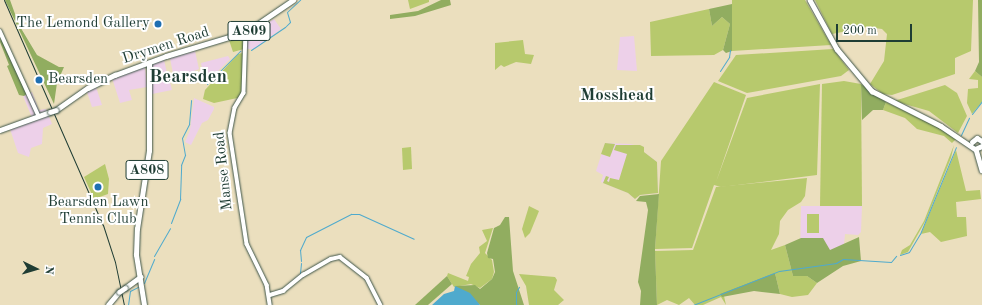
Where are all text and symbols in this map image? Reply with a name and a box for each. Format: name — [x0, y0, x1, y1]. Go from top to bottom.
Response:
place label: The Lemond Gallery — [16, 15, 150, 33]
scale bar — [838, 16, 914, 42]
marker: The Lemond Gallery — [153, 19, 163, 29]
road number: A809 — [227, 19, 271, 43]
street label: Drymen Road — [120, 23, 212, 69]
text: 200 m — [843, 25, 877, 37]
district label: Bearsden — [149, 67, 227, 89]
place label: Bearsden — [48, 71, 108, 89]
marker: Bearsden — [33, 74, 45, 86]
district label: Mosshead — [580, 86, 654, 106]
street label: Manse Road — [211, 131, 237, 211]
road number: A808 — [125, 158, 169, 182]
marker: Bearsden Lawn Tennis Club — [93, 182, 103, 192]
place label: Bearsden Lawn Tennis Club — [47, 193, 149, 228]
north arrow — [16, 249, 56, 289]
text: N — [43, 265, 54, 275]

